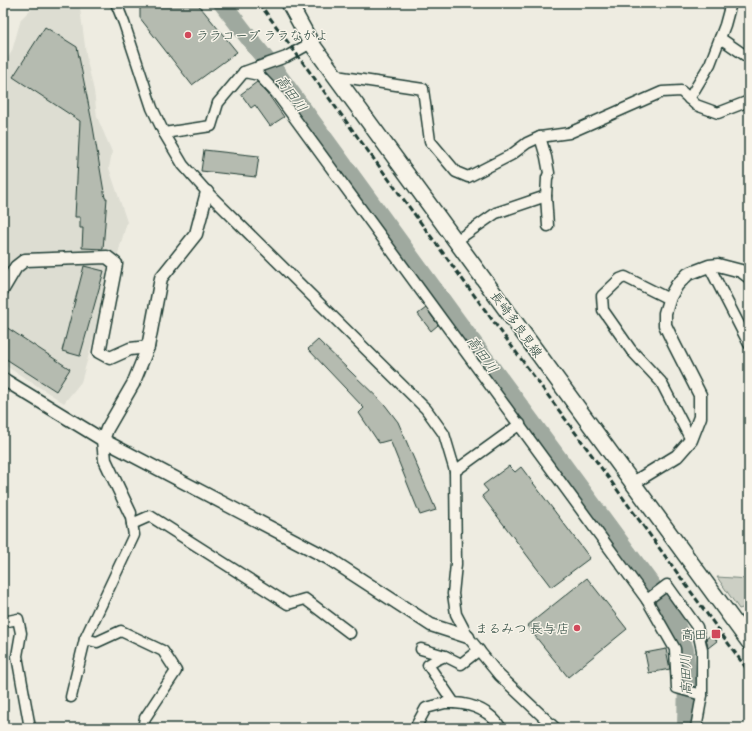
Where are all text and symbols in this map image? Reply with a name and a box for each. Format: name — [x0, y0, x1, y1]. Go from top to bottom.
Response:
place label: ララコープ ララながよ — [196, 26, 328, 44]
marker: ララコープ ララながよ — [183, 30, 193, 40]
water label: 高田川 — [272, 70, 312, 116]
street label: 長崎多良見線 — [487, 287, 548, 362]
water label: 高田川 — [463, 331, 503, 377]
place label: まるみつ 長与店 — [475, 619, 569, 637]
marker: まるみつ 長与店 — [572, 623, 582, 633]
place label: 高田 — [681, 625, 707, 643]
marker: 高田 — [710, 628, 722, 640]
water label: 高田川 — [675, 654, 695, 696]

